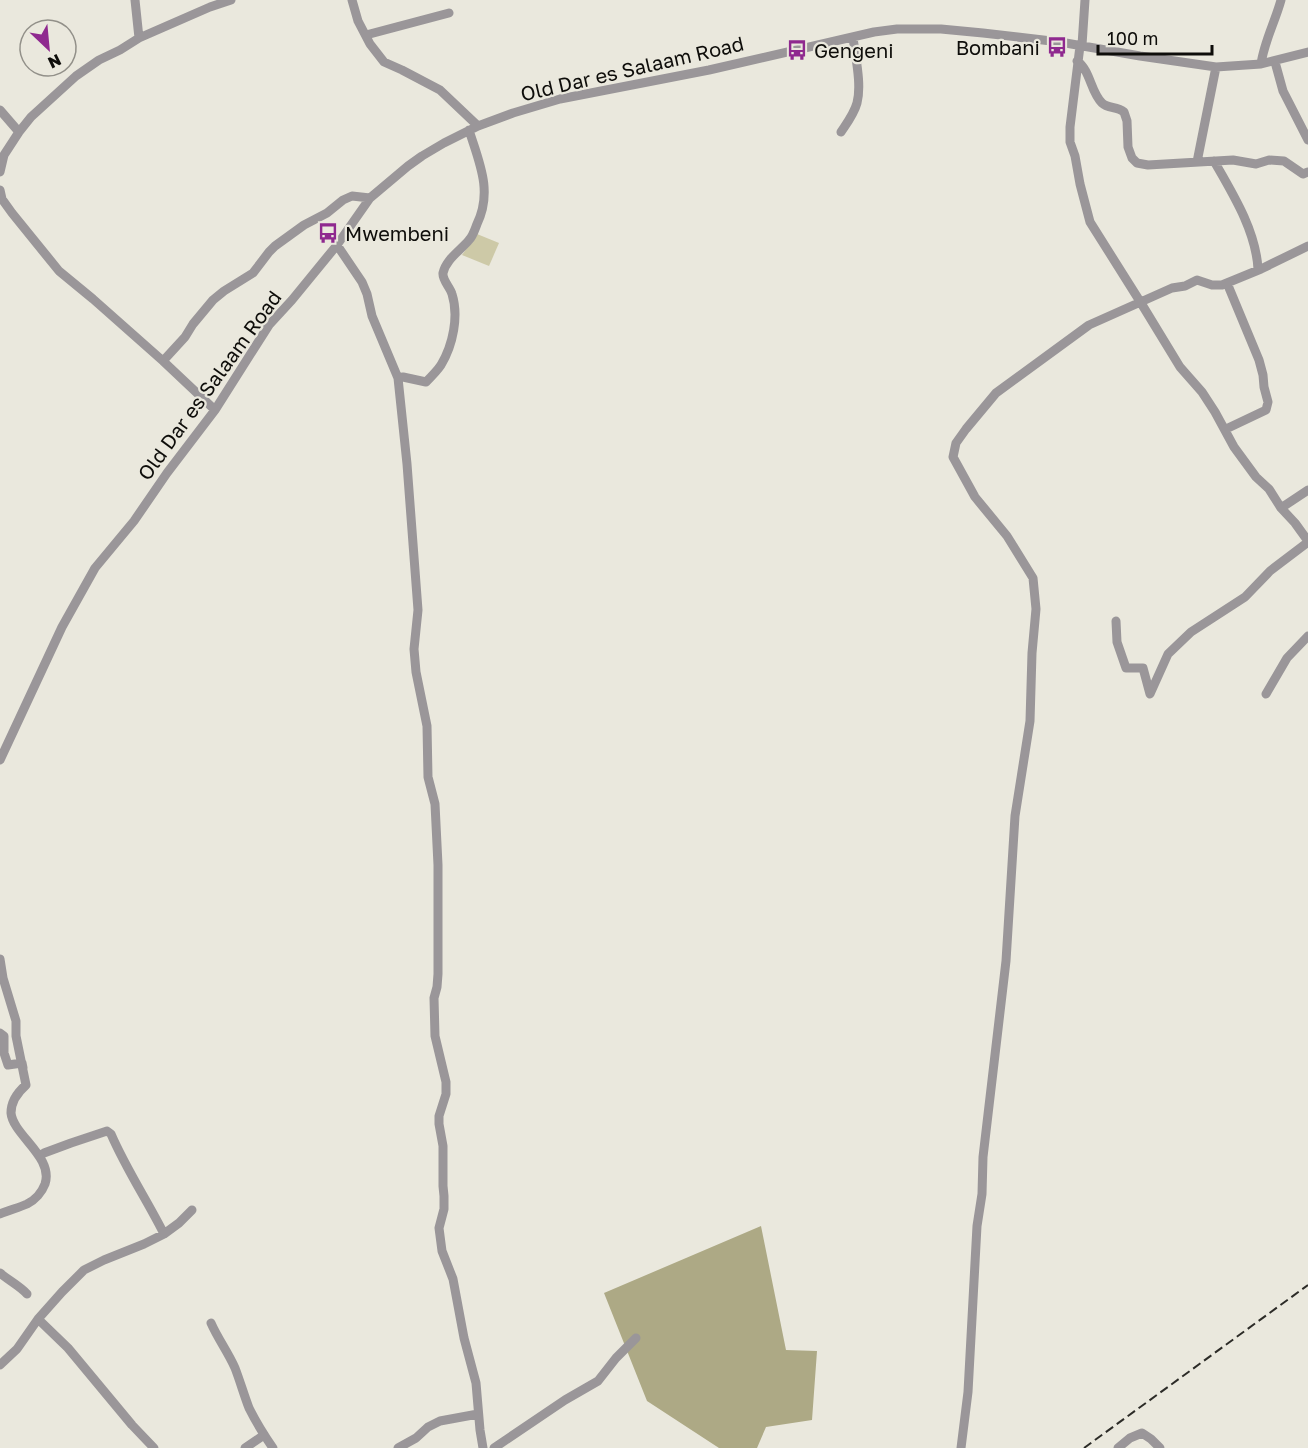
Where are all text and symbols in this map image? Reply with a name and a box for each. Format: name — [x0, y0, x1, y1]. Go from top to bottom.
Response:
north arrow — [18, 18, 78, 78]
scale bar — [1098, 18, 1212, 56]
text: 100 m — [1107, 27, 1158, 49]
street label: Old Dar es Salaam Road — [518, 31, 746, 105]
place label: Bombani — [956, 35, 1040, 59]
bus stop icon: Bombani — [1045, 35, 1069, 59]
bus stop icon: Gengeni — [785, 38, 809, 62]
place label: Gengeni — [814, 38, 894, 62]
text: N — [45, 50, 64, 73]
bus stop icon: Mwembeni — [316, 221, 340, 245]
place label: Mwembeni — [345, 221, 449, 245]
street label: Old Dar es Salaam Road — [132, 286, 286, 484]

